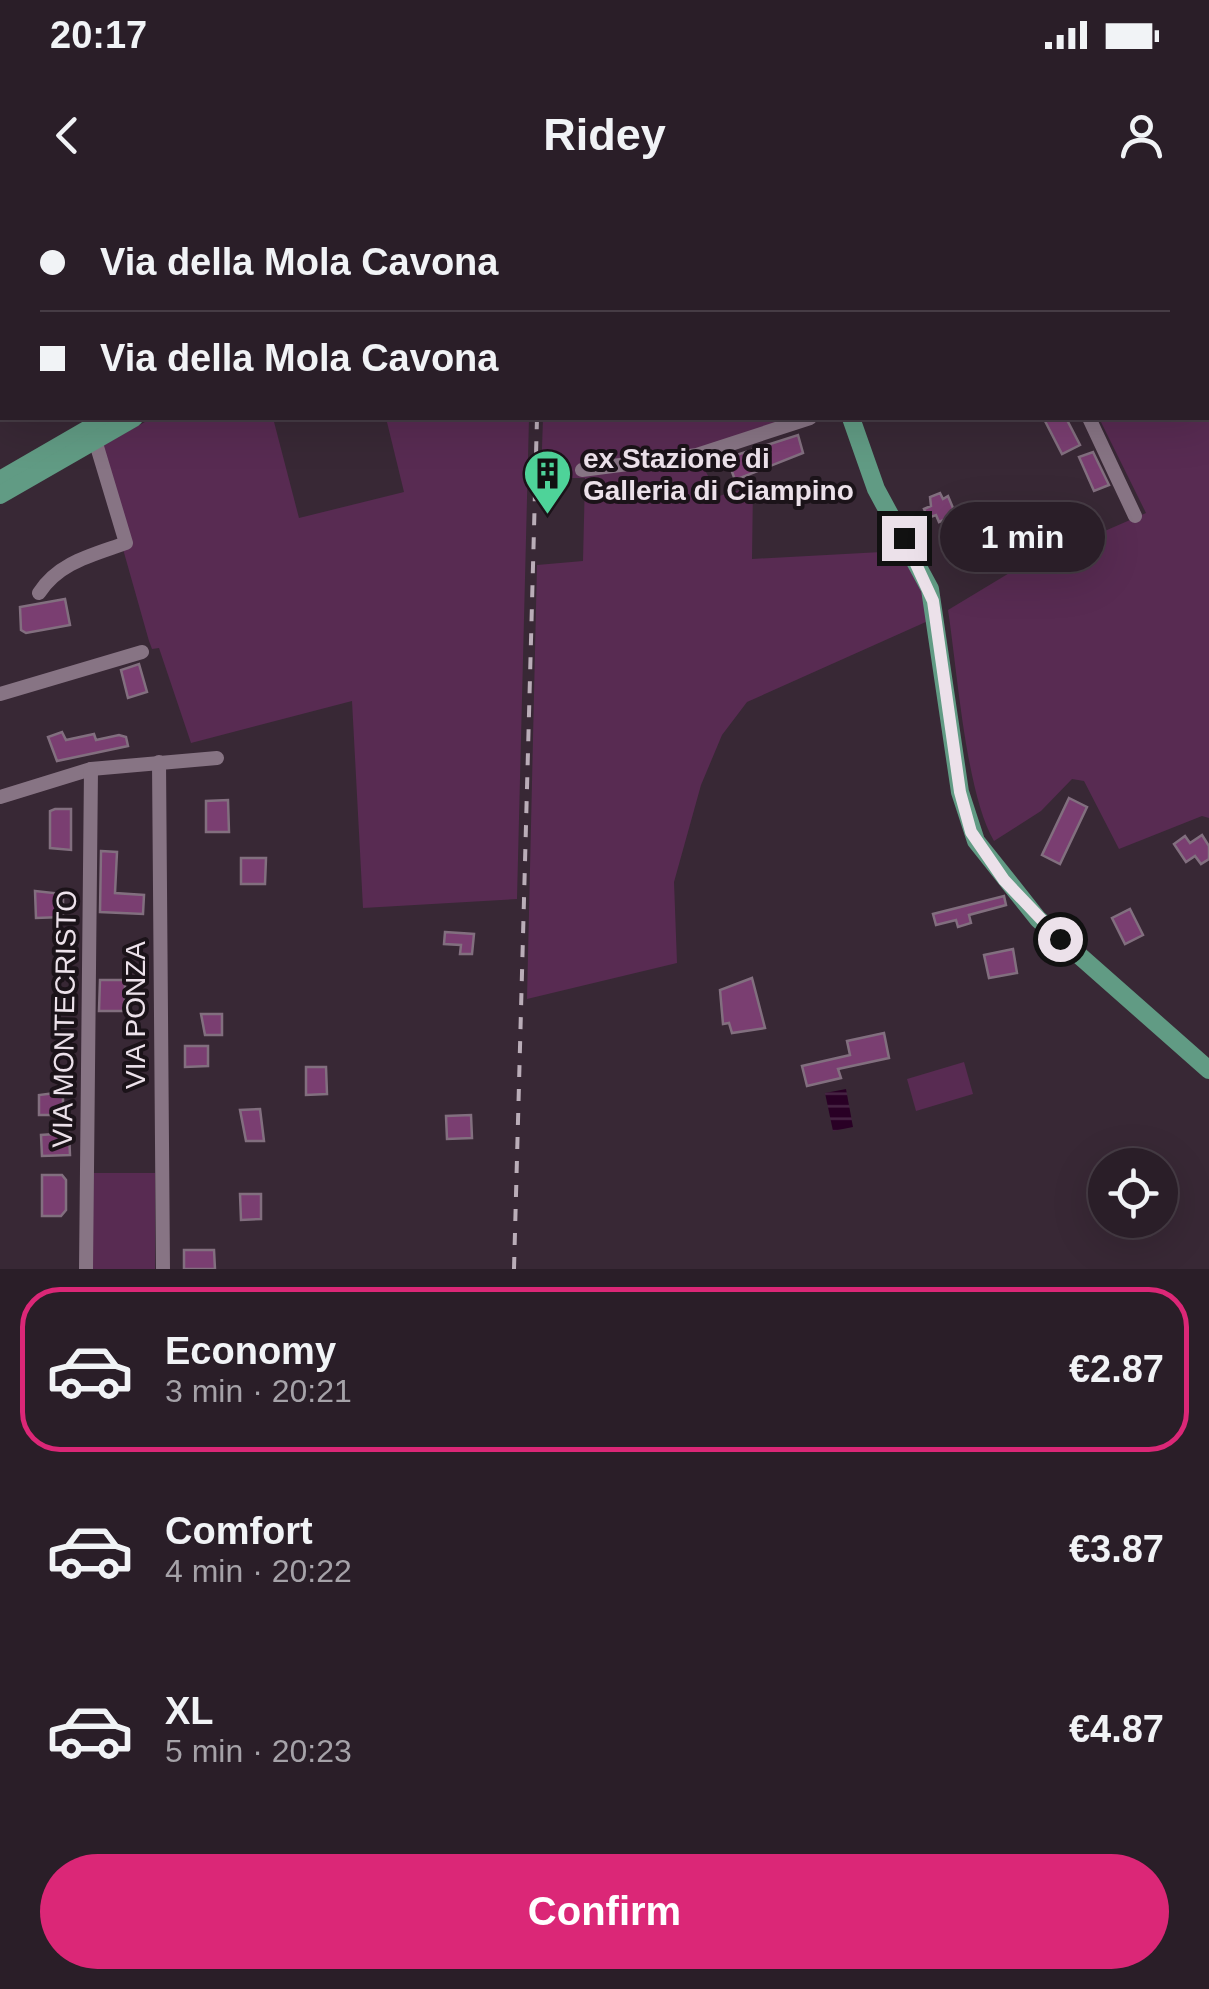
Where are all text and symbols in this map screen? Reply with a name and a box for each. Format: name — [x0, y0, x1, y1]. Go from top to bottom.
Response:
text: 20:17 — [50, 14, 147, 56]
icon: back — [40, 108, 95, 163]
icon: person — [1114, 108, 1169, 163]
text: Ridey — [543, 109, 666, 160]
text: Via della Mola Cavona — [100, 241, 498, 283]
text: Via della Mola Cavona — [100, 337, 498, 379]
place label: ex Stazione di Galleria di Ciampino — [583, 443, 854, 506]
building icon: ex Stazione di Galleria di Ciampino — [522, 448, 574, 516]
callout: 1 min — [939, 503, 1104, 573]
route end — [882, 516, 927, 561]
text: 1 min — [981, 519, 1064, 555]
street label: VIA MONTECRISTO — [47, 890, 82, 1148]
route start — [1038, 917, 1083, 962]
street label: VIA PONZA — [120, 941, 151, 1089]
map controls — [1088, 1148, 1178, 1238]
button: locate — [1088, 1148, 1178, 1238]
icon: car — [45, 1325, 135, 1415]
text: Economy — [165, 1330, 336, 1372]
text: €2.87 — [1069, 1348, 1164, 1390]
text: 3 min · 20:21 — [165, 1373, 352, 1409]
icon: car — [45, 1505, 135, 1595]
text: Comfort — [165, 1510, 313, 1552]
text: €3.87 — [1069, 1528, 1164, 1570]
text: 4 min · 20:22 — [165, 1553, 352, 1589]
icon: car — [45, 1685, 135, 1775]
text: XL — [165, 1690, 214, 1732]
text: €4.87 — [1069, 1708, 1164, 1750]
text: 5 min · 20:23 — [165, 1733, 352, 1769]
button: Confirm — [40, 1854, 1169, 1969]

